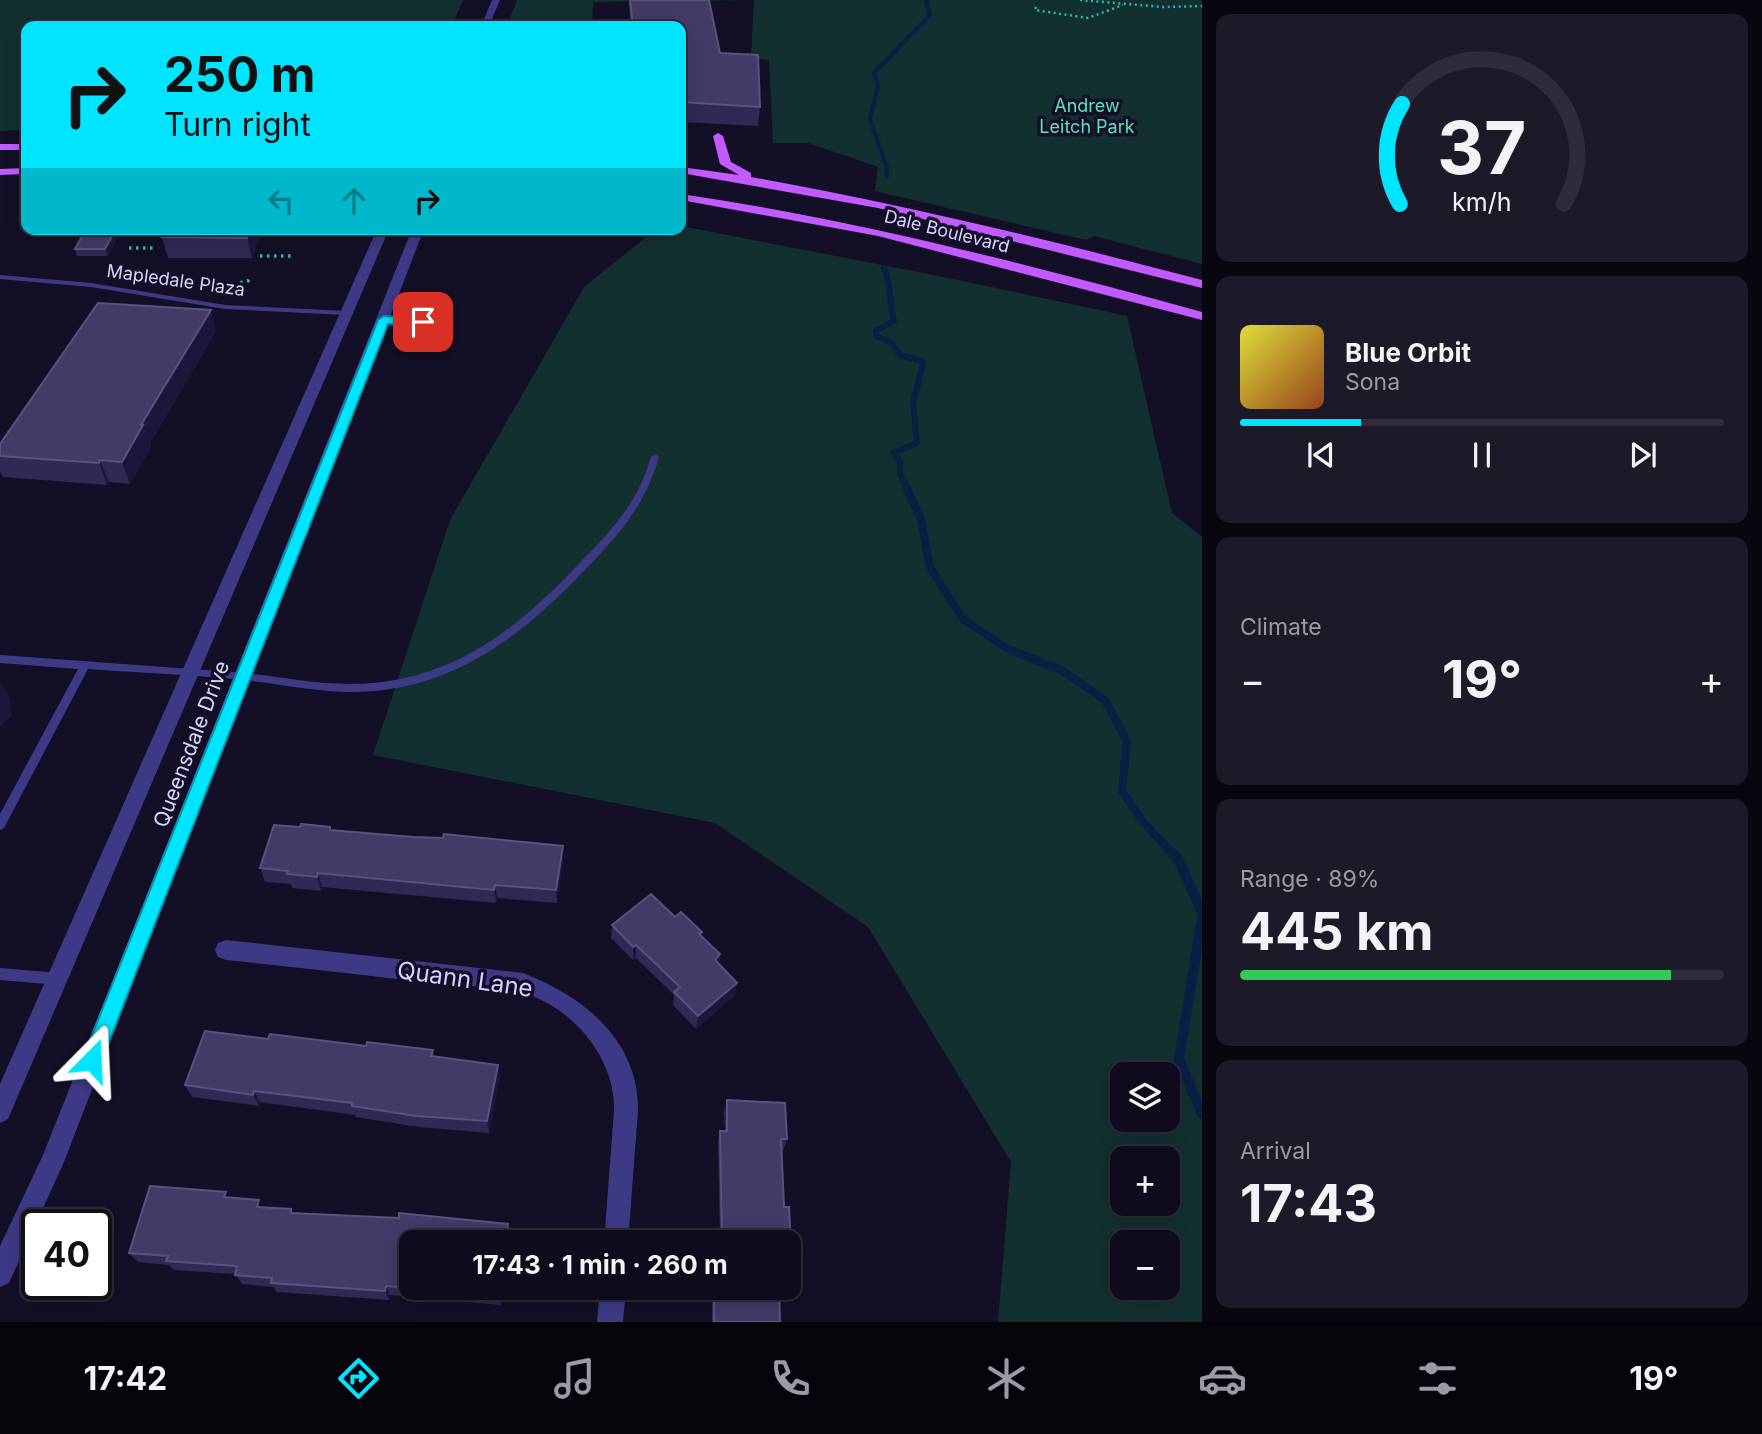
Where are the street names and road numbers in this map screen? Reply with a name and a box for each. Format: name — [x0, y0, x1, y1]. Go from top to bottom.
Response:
street label: Dale Boulevard — [882, 205, 1012, 257]
street label: Mapledale Plaza — [106, 260, 246, 300]
street label: Queensdale Drive — [148, 657, 234, 831]
street label: Quann Lane — [395, 955, 535, 1003]

